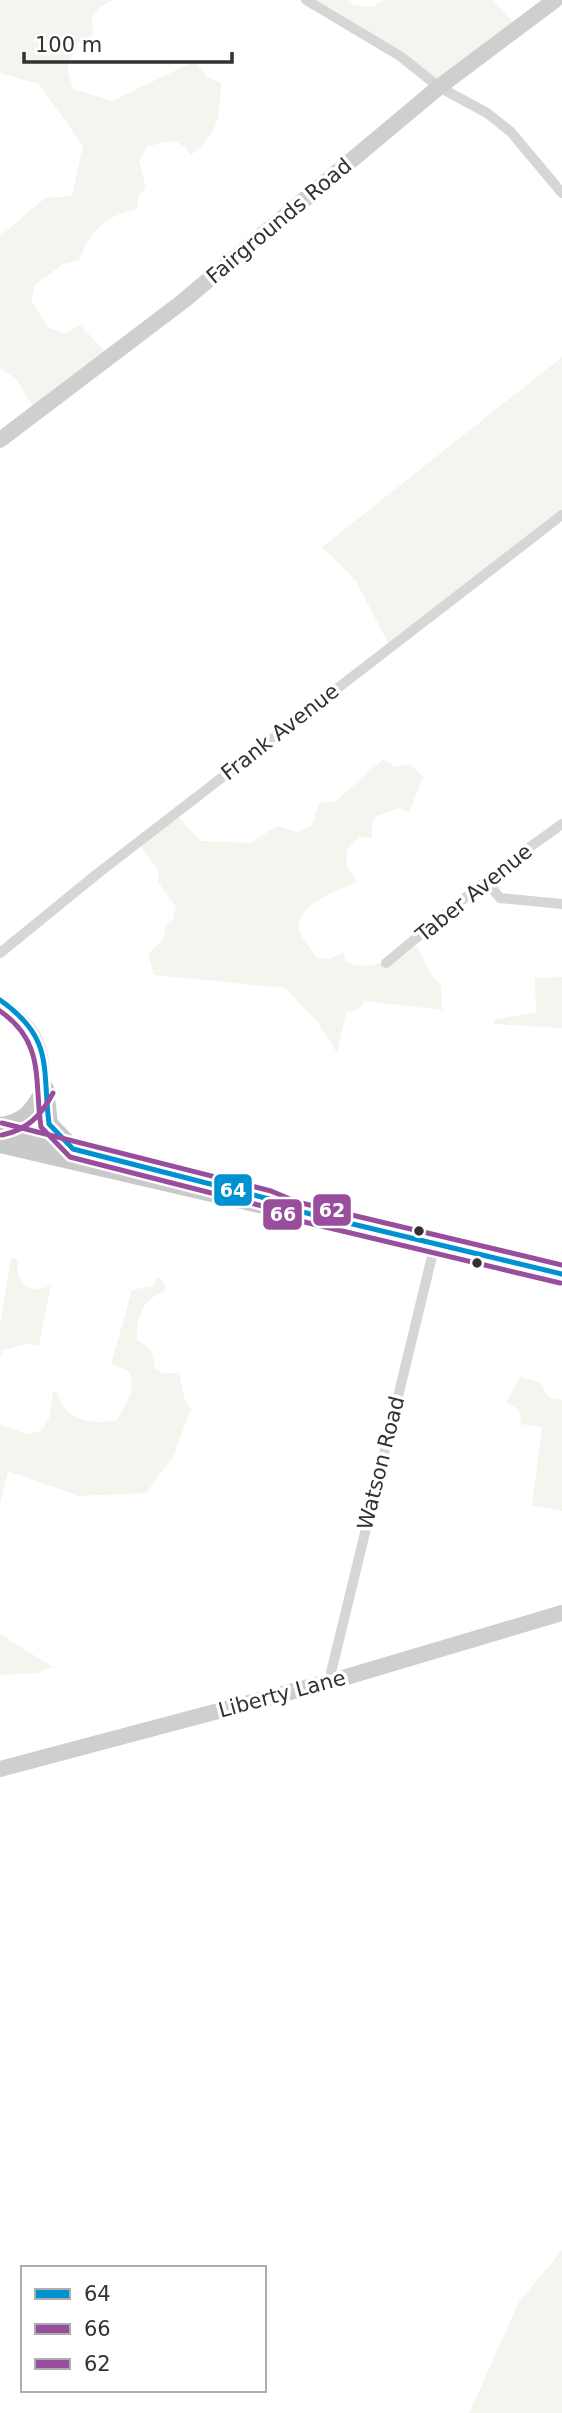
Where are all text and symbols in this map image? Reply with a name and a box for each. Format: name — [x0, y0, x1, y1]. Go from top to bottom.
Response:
scale bar — [24, 21, 233, 65]
text: 100 m — [35, 33, 102, 57]
street label: Fairgrounds Road — [202, 153, 356, 289]
street label: Frank Avenue — [217, 679, 343, 785]
street label: Taber Avenue — [411, 839, 537, 948]
line badge: 64 — [213, 1173, 253, 1207]
text: 64 — [220, 1179, 246, 1201]
line badge: 62 — [312, 1193, 352, 1227]
line badge: 66 — [262, 1198, 303, 1231]
text: 62 — [319, 1199, 345, 1221]
text: 66 — [270, 1203, 296, 1225]
unlabelled marker — [412, 1224, 426, 1238]
unlabelled marker — [470, 1256, 484, 1270]
street label: Watson Road — [353, 1394, 409, 1532]
street label: Liberty Lane — [216, 1666, 348, 1722]
legend — [21, 2266, 266, 2392]
text: 64 — [84, 2282, 111, 2306]
text: 66 — [84, 2317, 111, 2341]
text: 62 — [84, 2352, 111, 2376]

